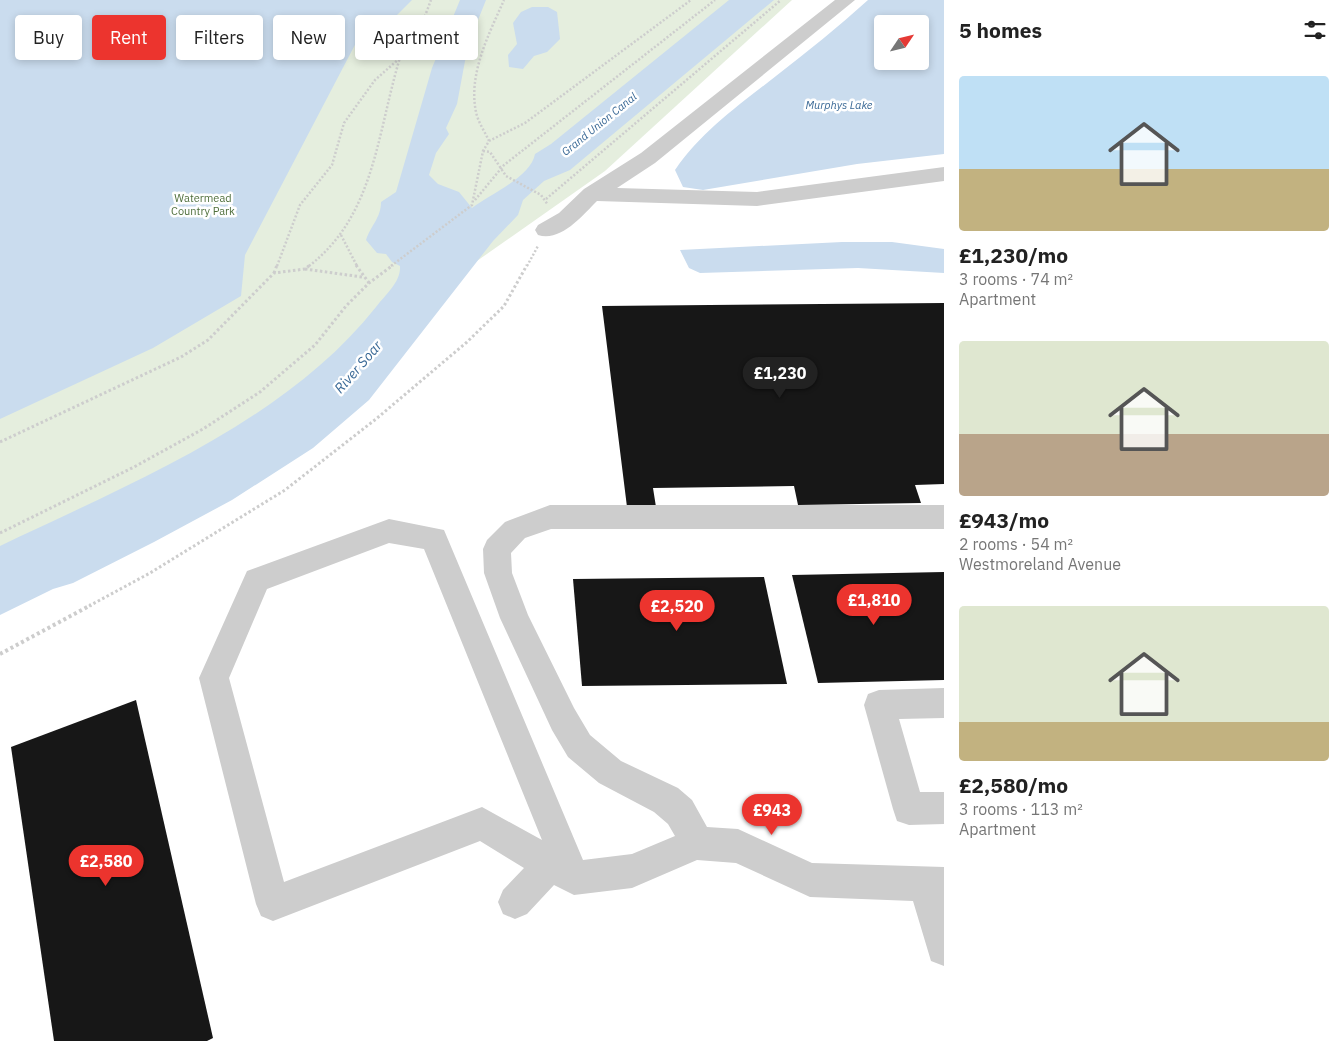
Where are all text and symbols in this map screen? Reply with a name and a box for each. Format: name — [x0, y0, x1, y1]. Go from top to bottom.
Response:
chip: Buy — [15, 15, 82, 60]
chip: Rent — [92, 15, 166, 60]
chip: Filters — [176, 15, 263, 60]
chip: New — [273, 15, 345, 60]
chip: Apartment — [355, 15, 478, 60]
north arrow — [874, 15, 929, 70]
map controls — [874, 15, 929, 70]
text: 5 homes — [959, 16, 1042, 44]
icon: filters — [1301, 16, 1329, 44]
water label: Grand Union Canal — [559, 89, 639, 159]
water label: Murphys Lake — [805, 98, 873, 112]
icon: home — [1099, 109, 1189, 199]
park label: Watermead Country Park — [171, 191, 235, 218]
text: £1,230/mo — [959, 241, 1068, 269]
text: 3 rooms · 74 m² — [959, 269, 1073, 289]
text: Apartment — [959, 289, 1036, 309]
water label: River Soar — [330, 336, 386, 397]
pin: £1,230 — [739, 356, 821, 399]
text: £1,230 — [754, 363, 806, 383]
icon: home — [1099, 374, 1189, 464]
text: £943/mo — [959, 506, 1049, 534]
text: 2 rooms · 54 m² — [959, 534, 1073, 554]
text: Westmoreland Avenue — [959, 554, 1121, 574]
pin: £1,810 — [833, 584, 915, 626]
pin: £2,520 — [636, 590, 718, 632]
text: £1,810 — [848, 590, 900, 610]
text: £2,520 — [651, 596, 703, 616]
icon: home — [1099, 639, 1189, 729]
text: £2,580/mo — [959, 771, 1068, 799]
pin: £943 — [742, 794, 802, 836]
text: 3 rooms · 113 m² — [959, 799, 1083, 819]
text: £943 — [753, 800, 791, 820]
text: Apartment — [959, 819, 1036, 839]
pin: £2,580 — [65, 844, 147, 887]
text: £2,580 — [80, 851, 132, 871]

